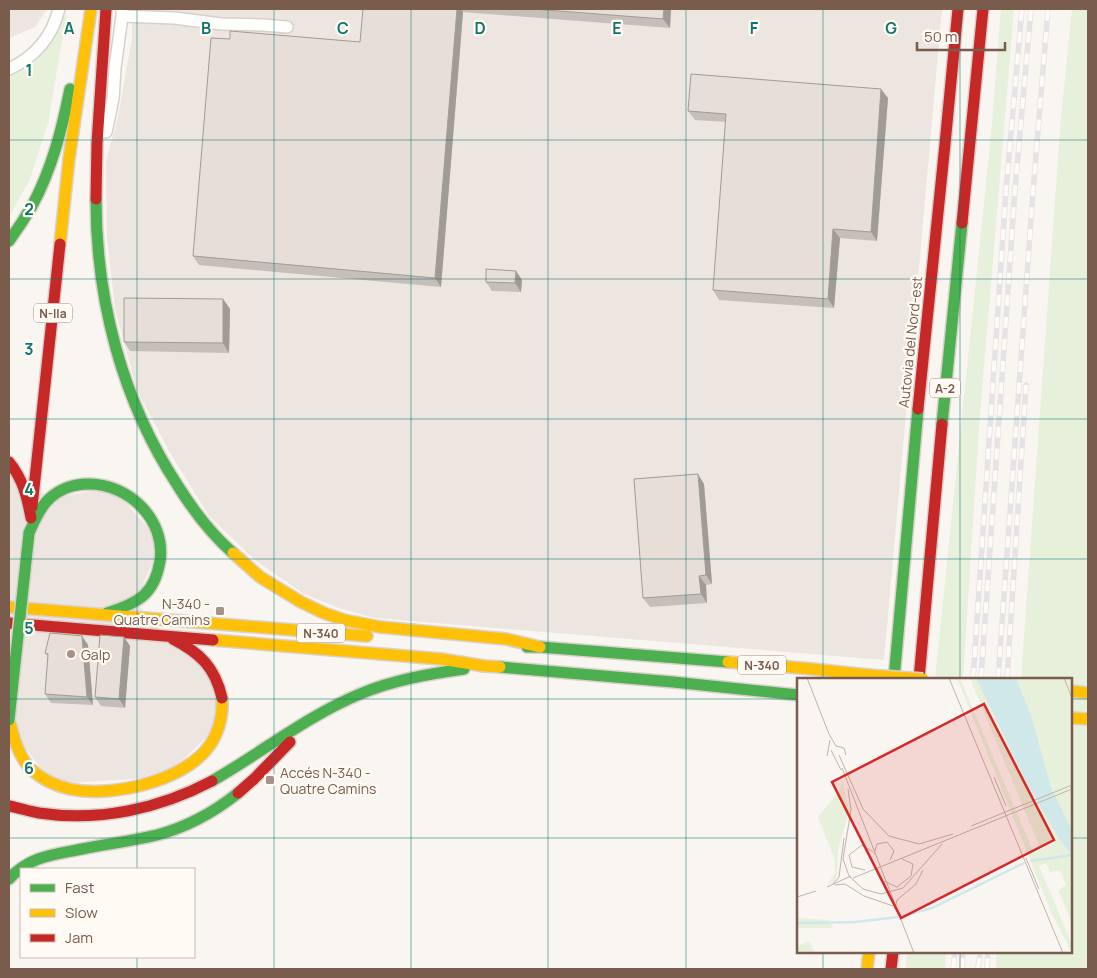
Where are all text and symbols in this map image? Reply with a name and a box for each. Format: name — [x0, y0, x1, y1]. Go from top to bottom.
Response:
text: A — [64, 17, 75, 39]
text: B — [201, 17, 211, 39]
text: C — [337, 17, 349, 39]
text: D — [474, 17, 486, 39]
text: E — [612, 17, 622, 39]
text: F — [750, 17, 759, 39]
text: G — [885, 17, 897, 39]
scale bar — [917, 20, 1004, 52]
text: 50 m — [924, 26, 958, 47]
text: 1 — [25, 59, 33, 81]
text: 2 — [24, 198, 34, 220]
street label: Autovia del Nord-est — [894, 275, 926, 409]
road number: N-IIa — [34, 304, 72, 322]
text: 3 — [24, 338, 34, 360]
road number: A-2 — [930, 378, 960, 398]
text: 4 — [24, 478, 34, 500]
place label: N-340 - Quatre Camins — [114, 594, 210, 629]
marker: N-340 - Quatre Camins — [214, 605, 226, 617]
text: 5 — [24, 617, 34, 639]
road number: N-340 — [297, 624, 345, 642]
place label: Galp — [81, 645, 110, 664]
marker: Galp — [65, 648, 77, 660]
road number: N-340 — [738, 656, 786, 674]
inset map — [797, 678, 1072, 953]
text: 6 — [24, 757, 34, 779]
place label: Accés N-340 - Quatre Camins — [280, 763, 376, 798]
marker: Accés N-340 - Quatre Camins — [264, 774, 276, 786]
legend — [20, 868, 195, 958]
text: Fast — [65, 877, 94, 898]
text: Slow — [65, 902, 98, 923]
text: Jam — [65, 927, 93, 948]

